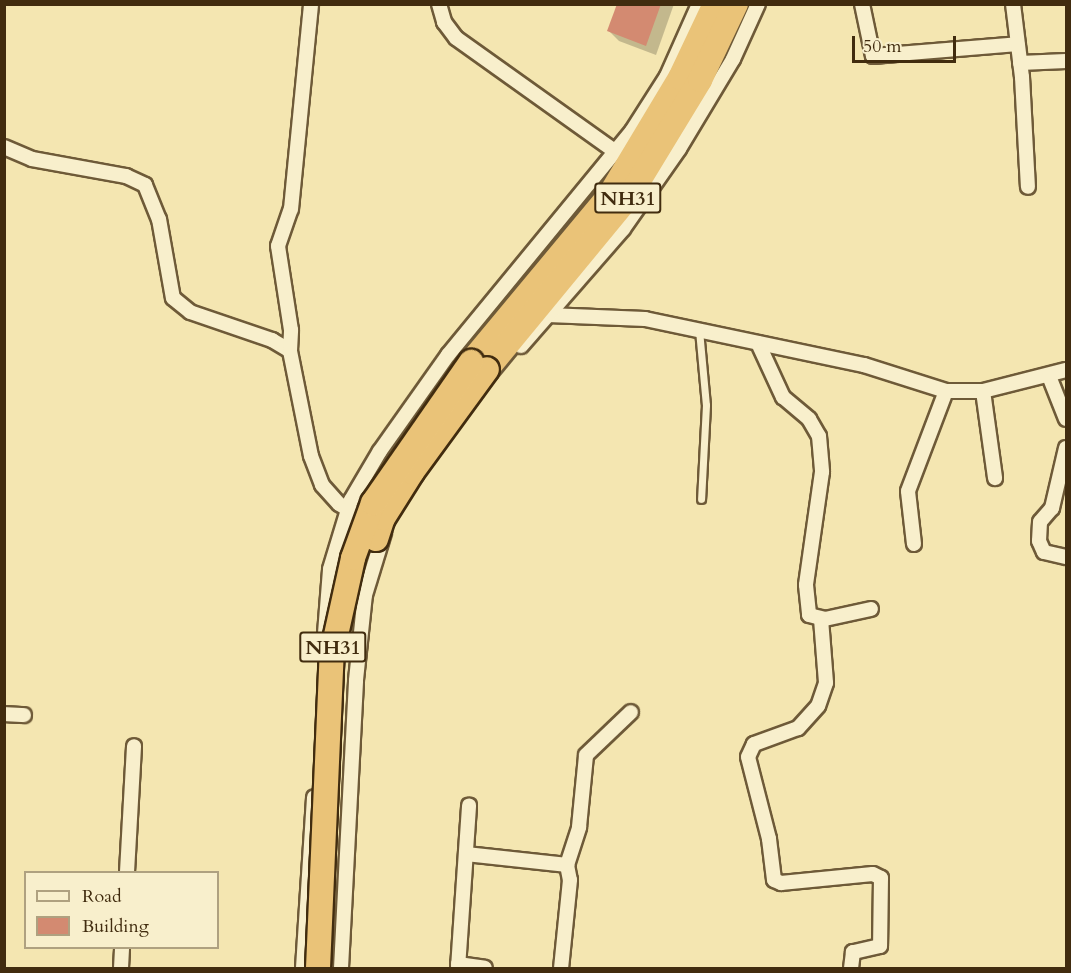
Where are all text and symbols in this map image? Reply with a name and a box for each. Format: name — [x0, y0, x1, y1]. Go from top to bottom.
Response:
scale bar — [855, 24, 958, 62]
text: 50 m — [863, 34, 902, 59]
road number: NH31 — [594, 181, 662, 215]
road number: NH31 — [298, 630, 368, 664]
legend — [24, 871, 219, 949]
text: Road — [82, 884, 122, 909]
text: Building — [82, 914, 149, 939]

